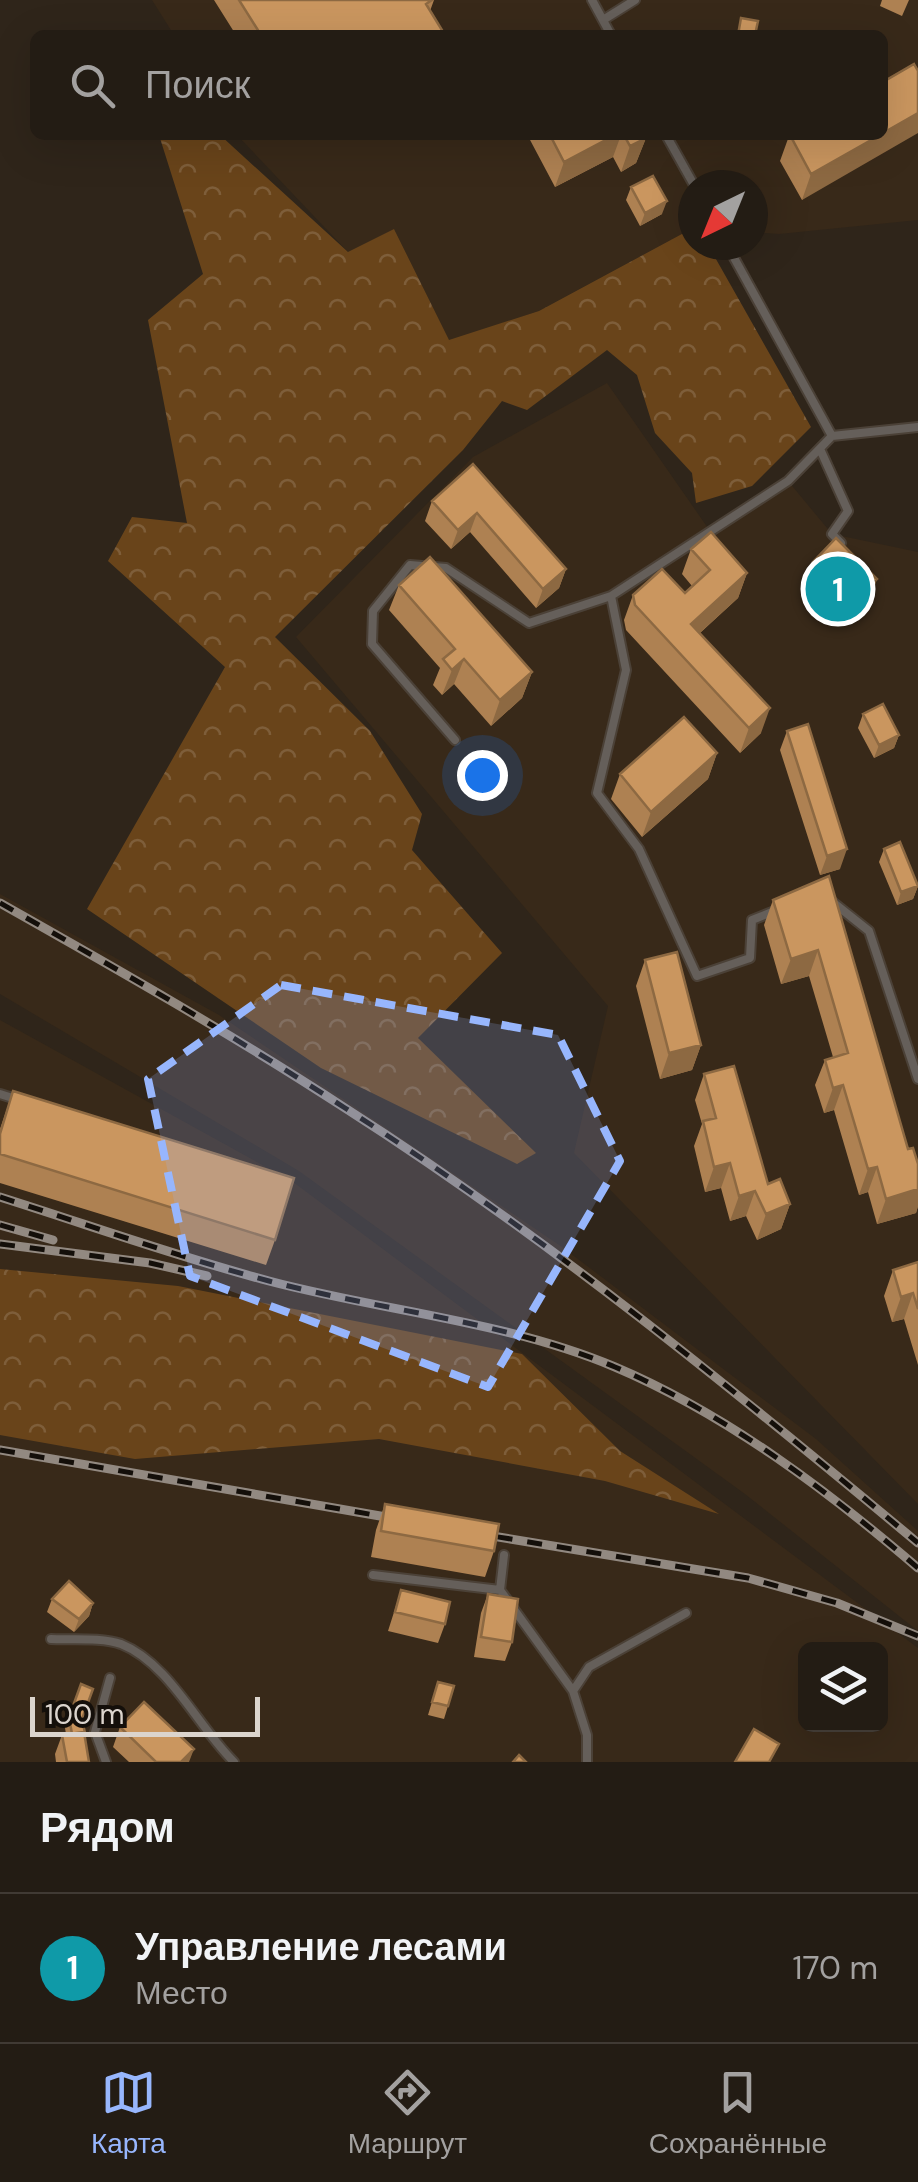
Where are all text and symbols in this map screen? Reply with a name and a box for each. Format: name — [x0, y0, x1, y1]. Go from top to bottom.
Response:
search box — [30, 30, 888, 140]
icon: search — [65, 58, 120, 113]
text: Поиск — [145, 60, 250, 110]
north arrow — [678, 170, 768, 260]
pin: 1 — [806, 552, 870, 626]
your location — [457, 750, 508, 801]
map controls — [798, 1642, 888, 1732]
button: layers — [798, 1642, 888, 1732]
scale bar — [30, 1692, 260, 1736]
text: 100 m — [45, 1696, 124, 1733]
text: Рядом — [40, 1800, 175, 1855]
text: Управление лесами — [135, 1922, 507, 1972]
text: 1 — [67, 1947, 78, 1989]
text: 170 m — [792, 1947, 878, 1989]
text: Место — [135, 1972, 228, 2014]
tab: Карта — [91, 2065, 166, 2162]
tab: Маршрут — [348, 2065, 467, 2162]
tab: Сохранённые — [649, 2065, 827, 2162]

